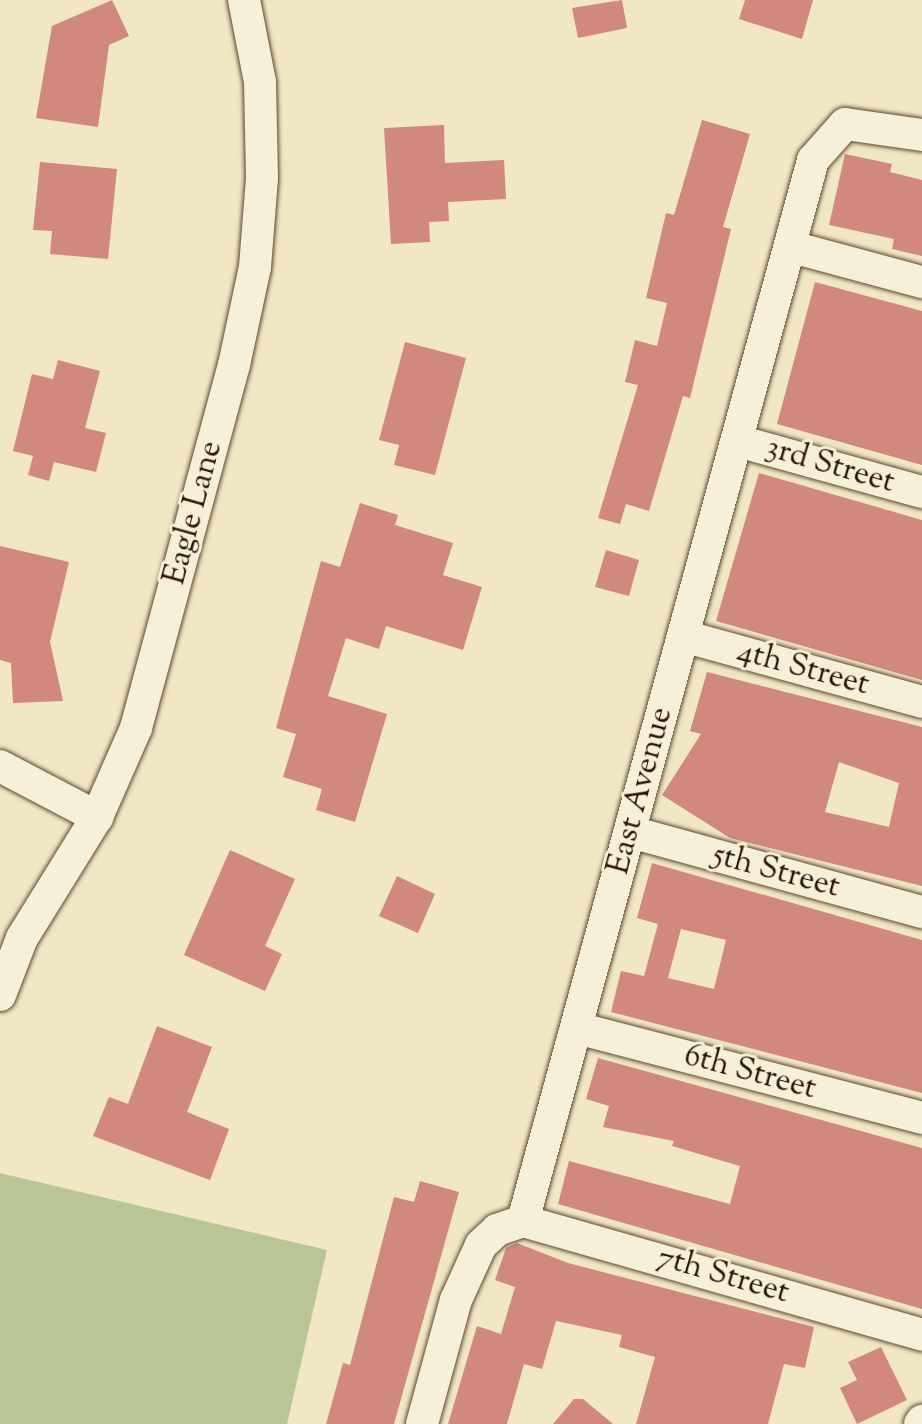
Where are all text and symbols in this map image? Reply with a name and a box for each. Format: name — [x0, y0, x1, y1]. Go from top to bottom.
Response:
street label: 3rd Street — [761, 429, 899, 503]
street label: Eagle Lane — [156, 437, 232, 589]
street label: 4th Street — [733, 633, 873, 705]
street label: East Avenue — [600, 703, 682, 879]
street label: 5th Street — [708, 837, 844, 907]
street label: 6th Street — [680, 1037, 820, 1109]
street label: 7th Street — [653, 1239, 793, 1313]

